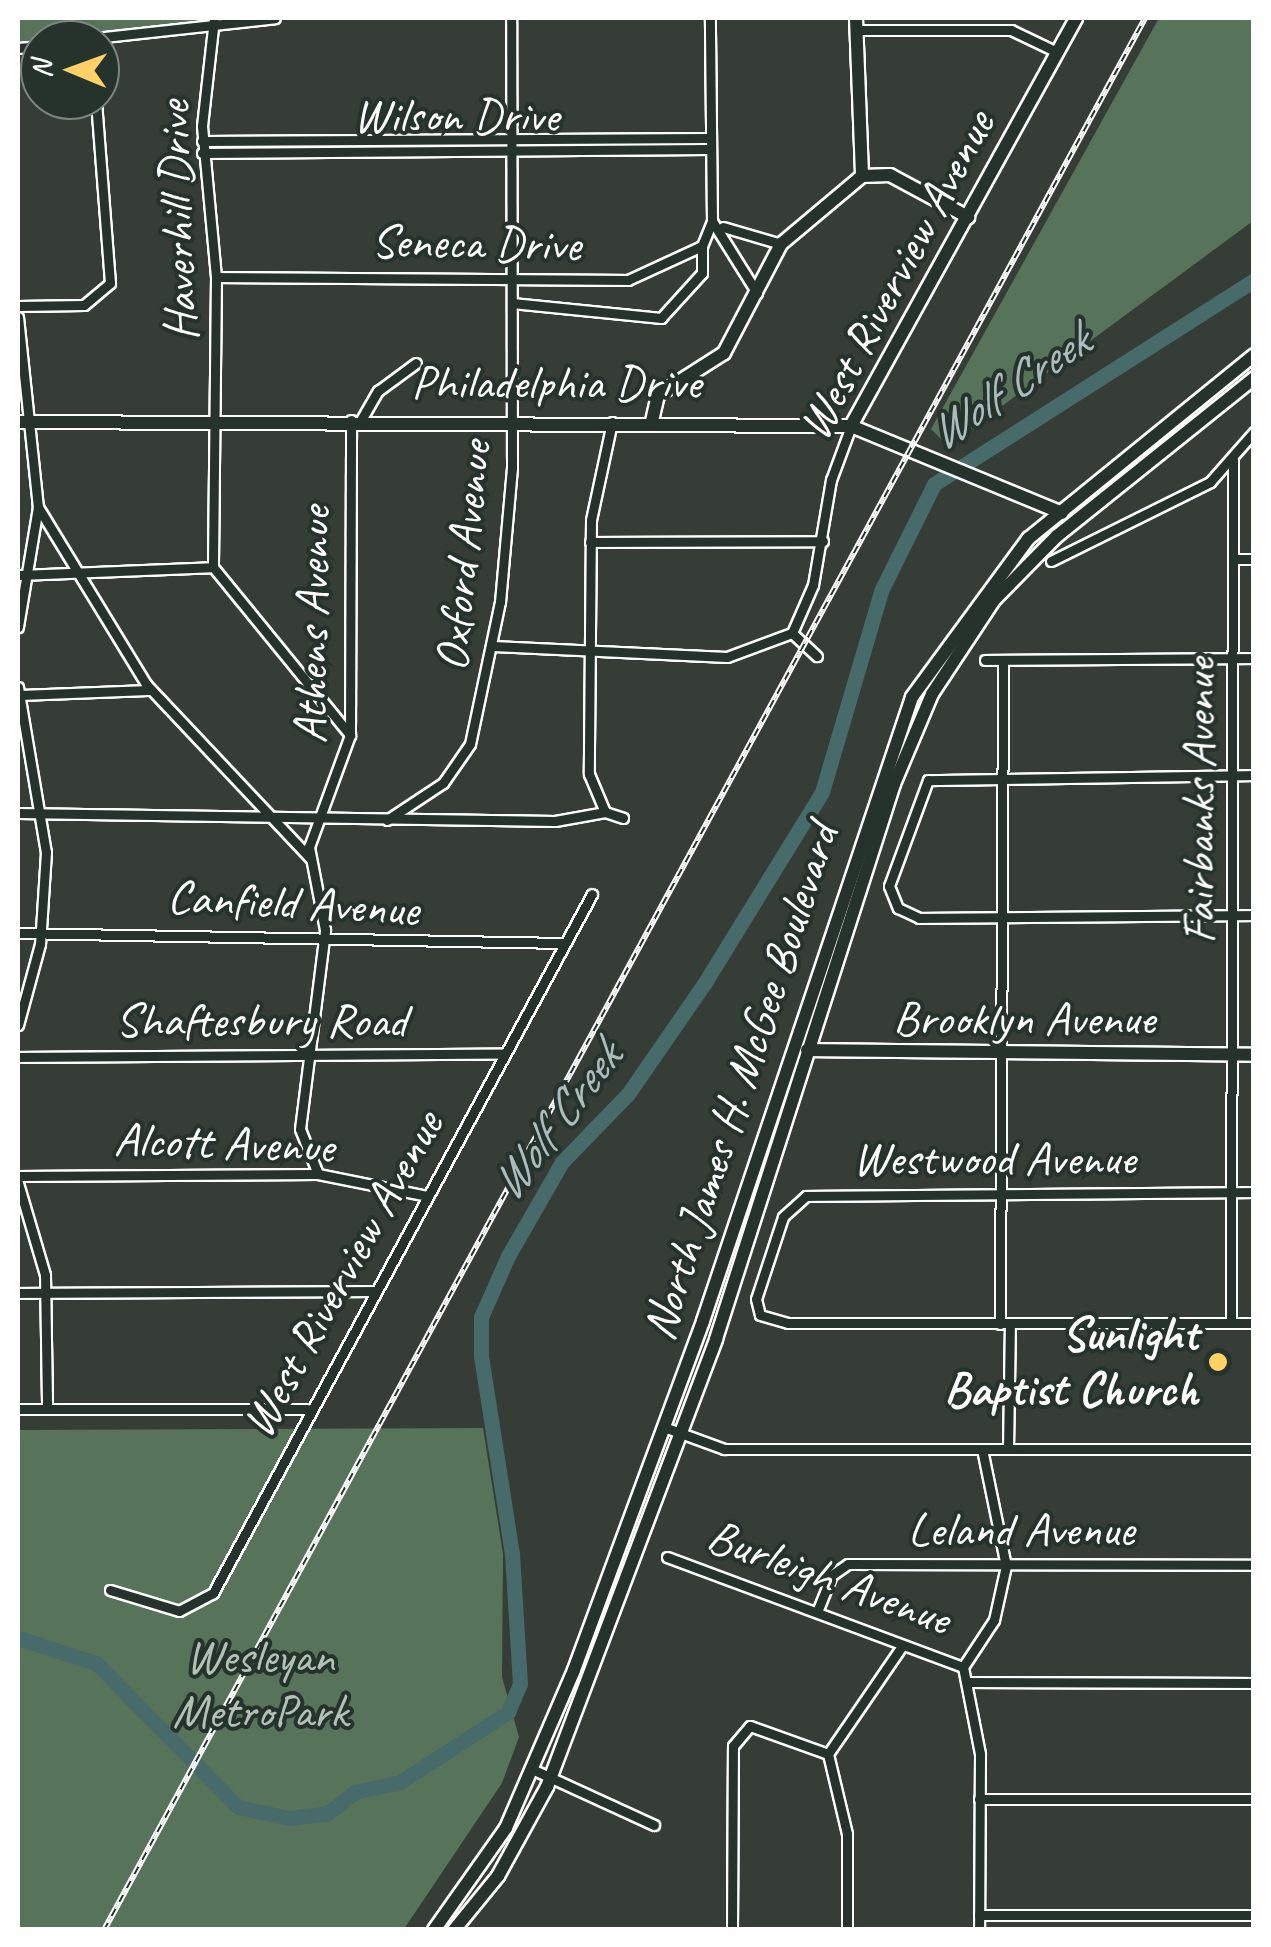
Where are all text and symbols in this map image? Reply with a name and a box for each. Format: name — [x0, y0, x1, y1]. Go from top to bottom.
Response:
north arrow — [20, 20, 120, 120]
text: N — [24, 61, 59, 78]
street label: Wilson Drive — [353, 87, 559, 145]
street label: Haverhill Drive — [144, 100, 210, 342]
street label: West Riverview Avenue — [785, 100, 1007, 450]
street label: Seneca Drive — [371, 212, 581, 274]
water label: Wolf Creek — [916, 311, 1100, 463]
street label: Philadelphia Drive — [411, 354, 701, 412]
street label: Oxford Avenue — [422, 438, 504, 674]
street label: Athens Avenue — [281, 506, 343, 744]
street label: Fairbanks Avenue — [1170, 658, 1228, 944]
street label: North James H. McGee Boulevard — [629, 816, 851, 1348]
street label: Canfield Avenue — [166, 868, 420, 938]
street label: Brooklyn Avenue — [893, 990, 1155, 1048]
street label: Shaftesbury Road — [115, 992, 407, 1050]
water label: Wolf Creek — [477, 1031, 633, 1211]
street label: West Riverview Avenue — [228, 1100, 456, 1448]
street label: Alcott Avenue — [113, 1110, 335, 1176]
street label: Westwood Avenue — [853, 1130, 1135, 1188]
place label: Sunlight Baptist Church — [942, 1305, 1198, 1418]
marker: Sunlight Baptist Church — [1207, 1351, 1229, 1373]
street label: Leland Avenue — [908, 1501, 1134, 1559]
street label: Burleigh Avenue — [700, 1507, 958, 1647]
park label: Wesleyan MetroPark — [172, 1627, 348, 1740]

